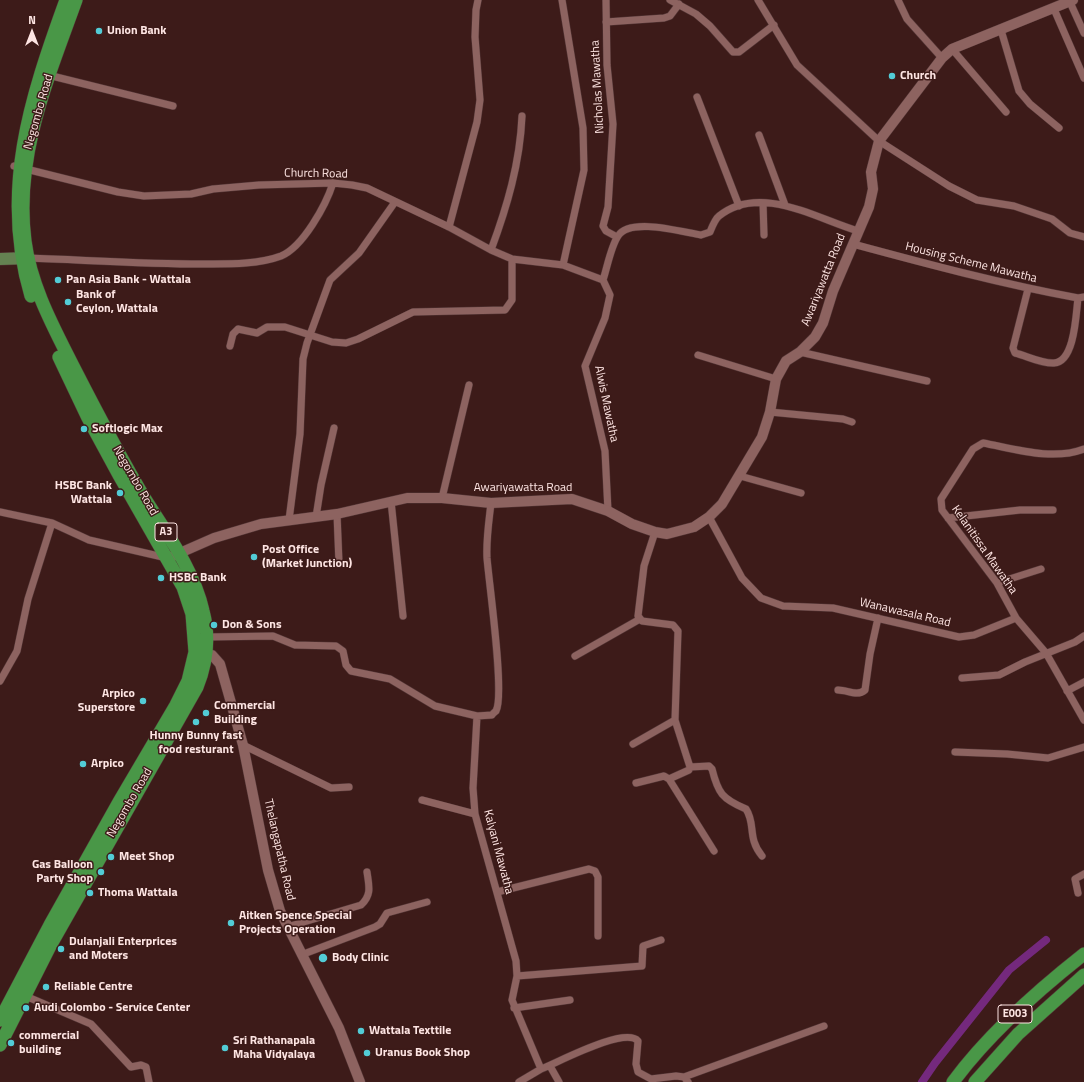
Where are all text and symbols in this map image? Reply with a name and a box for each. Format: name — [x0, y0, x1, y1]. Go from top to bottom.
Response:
north arrow — [12, 12, 52, 52]
text: N — [28, 12, 36, 28]
place label: Union Bank — [107, 24, 166, 38]
marker: Union Bank — [94, 26, 104, 36]
street label: Nicholas Mawatha — [588, 40, 608, 134]
place label: Church — [900, 69, 936, 83]
marker: Church — [887, 71, 897, 81]
street label: Negombo Road — [21, 73, 57, 151]
street label: Church Road — [284, 166, 348, 182]
street label: Awariyawatta Road — [799, 232, 849, 328]
street label: Housing Scheme Mawatha — [904, 240, 1038, 286]
place label: Pan Asia Bank - Wattala — [66, 273, 191, 287]
marker: Pan Asia Bank - Wattala — [53, 275, 63, 285]
place label: Bank of Ceylon, Wattala — [76, 288, 158, 316]
marker: Bank of Ceylon, Wattala — [63, 297, 73, 307]
street label: Alwis Mawatha — [591, 364, 621, 444]
place label: Softlogic Max — [92, 422, 163, 436]
marker: Softlogic Max — [79, 424, 89, 434]
street label: Negombo Road — [109, 444, 161, 518]
place label: HSBC Bank Wattala — [55, 479, 112, 507]
street label: Awariyawatta Road — [474, 481, 572, 495]
marker: HSBC Bank Wattala — [115, 488, 125, 498]
street label: Kelanitissa Mawatha — [948, 503, 1020, 597]
road number: A3 — [155, 523, 177, 541]
place label: Post Office (Market Junction) — [262, 543, 352, 571]
marker: Post Office (Market Junction) — [249, 552, 259, 562]
place label: HSBC Bank — [169, 571, 226, 585]
marker: HSBC Bank — [156, 573, 166, 583]
street label: Wanawasala Road — [858, 596, 952, 630]
place label: Don & Sons — [222, 618, 282, 632]
marker: Don & Sons — [209, 620, 219, 630]
place label: Arpico Superstore — [78, 687, 135, 715]
marker: Arpico Superstore — [138, 696, 148, 706]
place label: Commercial Building — [214, 699, 275, 727]
marker: Commercial Building — [201, 708, 211, 718]
marker: Hunny Bunny fast food resturant — [191, 717, 201, 727]
place label: Hunny Bunny fast food resturant — [150, 729, 242, 757]
place label: Arpico — [91, 757, 124, 771]
marker: Arpico — [78, 759, 88, 769]
street label: Negombo Road — [104, 766, 156, 840]
street label: Thelangapatha Road — [260, 798, 298, 902]
street label: Kalyani Mawatha — [480, 808, 516, 896]
place label: Meet Shop — [119, 850, 175, 864]
marker: Meet Shop — [106, 852, 116, 862]
place label: Gas Balloon Party Shop — [32, 858, 93, 886]
marker: Gas Balloon Party Shop — [96, 867, 106, 877]
place label: Thoma Wattala — [98, 886, 178, 900]
marker: Thoma Wattala — [85, 888, 95, 898]
place label: Aitken Spence Special Projects Operation — [239, 909, 352, 937]
marker: Aitken Spence Special Projects Operation — [226, 918, 236, 928]
place label: Dulanjali Enterprices and Moters — [69, 935, 177, 963]
marker: Dulanjali Enterprices and Moters — [56, 944, 66, 954]
place label: Body Clinic — [332, 951, 389, 965]
marker: Body Clinic — [317, 952, 329, 964]
place label: Reliable Centre — [54, 980, 133, 994]
marker: Reliable Centre — [41, 982, 51, 992]
place label: Audi Colombo - Service Center — [34, 1001, 190, 1015]
marker: Audi Colombo - Service Center — [21, 1003, 31, 1013]
road number: E003 — [998, 1005, 1032, 1023]
place label: Wattala Texttile — [369, 1024, 451, 1038]
marker: Wattala Texttile — [356, 1026, 366, 1036]
place label: commercial building — [19, 1029, 79, 1057]
place label: Sri Rathanapala Maha Vidyalaya — [233, 1034, 315, 1062]
marker: commercial building — [6, 1038, 16, 1048]
marker: Sri Rathanapala Maha Vidyalaya — [220, 1043, 230, 1053]
place label: Uranus Book Shop — [375, 1046, 470, 1060]
marker: Uranus Book Shop — [362, 1048, 372, 1058]

